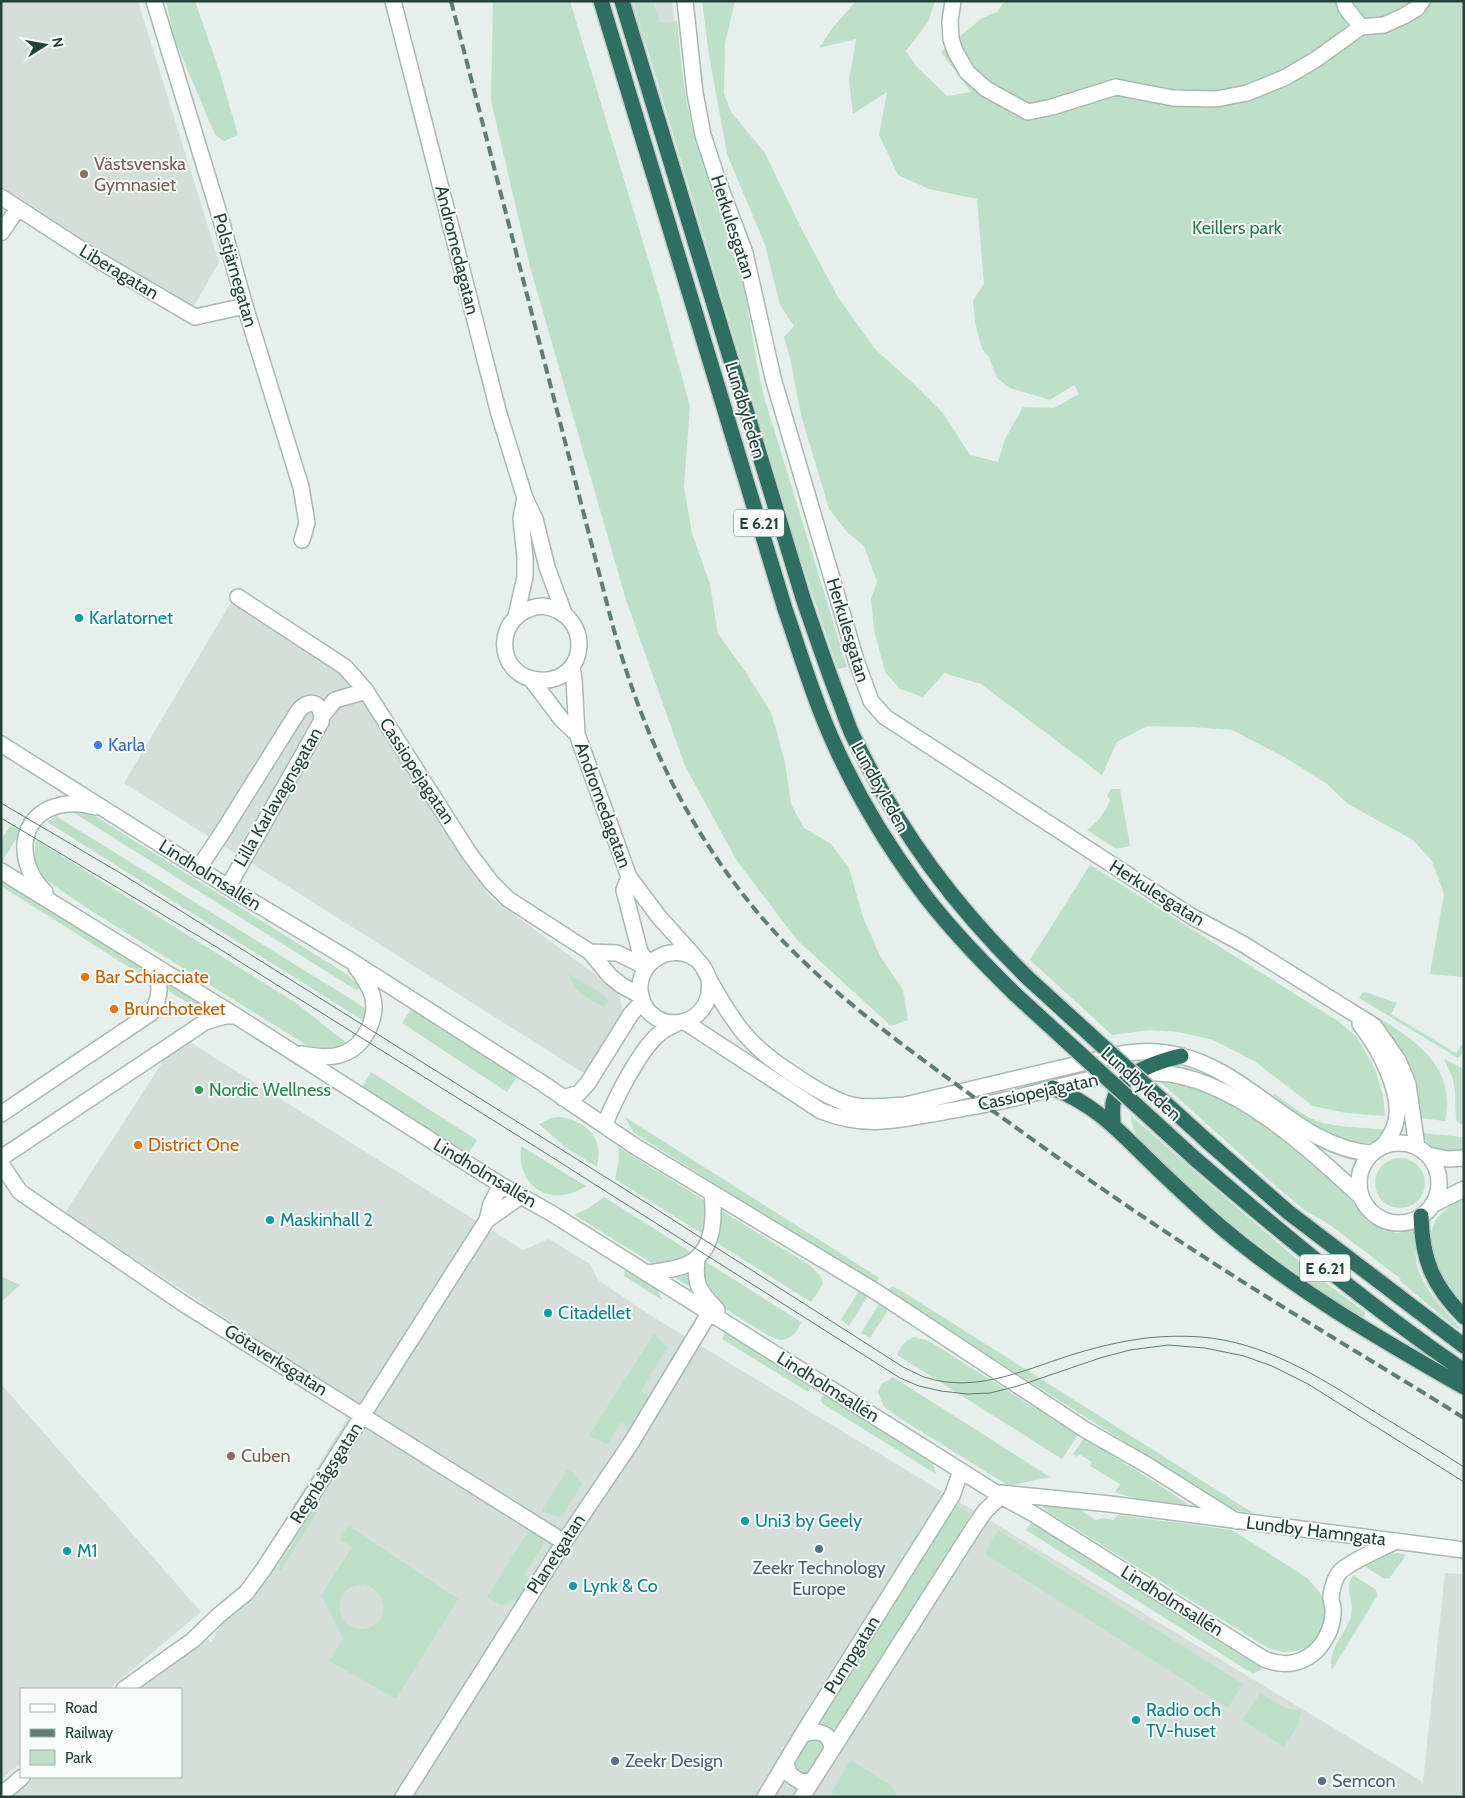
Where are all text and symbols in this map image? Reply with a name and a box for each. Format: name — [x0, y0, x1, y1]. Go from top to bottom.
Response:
north arrow — [20, 20, 70, 70]
text: N — [48, 36, 68, 49]
place label: Västsvenska Gymnasiet — [94, 153, 186, 196]
marker: Västsvenska Gymnasiet — [78, 168, 90, 180]
street label: Herkulesgatan — [706, 172, 760, 282]
street label: Andromedagatan — [430, 183, 484, 317]
street label: Polstjärnegatan — [208, 211, 262, 329]
park label: Keillers park — [1192, 217, 1283, 239]
street label: Liberagatan — [75, 240, 163, 304]
street label: Lundbyleden — [720, 359, 770, 461]
road number: E 6.21 — [734, 509, 784, 536]
street label: Herkulesgatan — [822, 575, 874, 685]
place label: Karlatornet — [89, 607, 173, 629]
marker: Karlatornet — [73, 612, 85, 624]
street label: Cassiopejagatan — [374, 714, 460, 828]
street label: Lilla Karlavagnsgatan — [229, 723, 327, 871]
place label: Karla — [108, 734, 146, 756]
street label: Lundbyleden — [846, 738, 914, 836]
marker: Karla — [92, 739, 104, 751]
street label: Andromedagatan — [570, 739, 636, 871]
street label: Lindholmsallén — [155, 835, 265, 915]
street label: Herkulesgatan — [1105, 855, 1209, 931]
place label: Bar Schiacciate — [95, 966, 209, 988]
marker: Bar Schiacciate — [79, 971, 91, 983]
place label: Brunchoteket — [124, 998, 226, 1020]
marker: Brunchoteket — [108, 1003, 120, 1015]
street label: Lundbyleden — [1097, 1042, 1185, 1126]
street label: Cassiopejagatan — [976, 1069, 1100, 1115]
place label: Nordic Wellness — [209, 1079, 331, 1101]
marker: Nordic Wellness — [193, 1084, 205, 1096]
place label: District One — [148, 1134, 239, 1156]
street label: Lindholmsallén — [429, 1134, 541, 1212]
marker: District One — [132, 1139, 144, 1151]
place label: Maskinhall 2 — [280, 1209, 373, 1231]
marker: Maskinhall 2 — [264, 1214, 276, 1226]
road number: E 6.21 — [1300, 1254, 1350, 1282]
place label: Citadellet — [558, 1302, 631, 1324]
marker: Citadellet — [542, 1307, 554, 1319]
street label: Götaverksgatan — [220, 1320, 332, 1400]
street label: Lindholmsallén — [773, 1347, 883, 1427]
street label: Regnbågsgatan — [285, 1418, 367, 1528]
place label: Cuben — [241, 1445, 291, 1467]
marker: Cuben — [225, 1450, 237, 1462]
street label: Planetgatan — [522, 1510, 590, 1598]
place label: Uni3 by Geely — [755, 1510, 862, 1532]
street label: Lundby Hamngata — [1245, 1512, 1387, 1551]
marker: Uni3 by Geely — [739, 1515, 751, 1527]
place label: M1 — [77, 1540, 97, 1562]
marker: Zeekr Technology Europe — [813, 1543, 825, 1555]
marker: M1 — [61, 1545, 73, 1557]
place label: Zeekr Technology Europe — [753, 1557, 886, 1600]
street label: Lindholmsallén — [1117, 1561, 1227, 1641]
place label: Lynk & Co — [583, 1575, 658, 1597]
marker: Lynk & Co — [567, 1580, 579, 1592]
street label: Pumpgatan — [819, 1612, 885, 1698]
legend — [20, 1688, 182, 1778]
text: Road — [65, 1699, 98, 1717]
place label: Radio och TV-huset — [1146, 1699, 1221, 1742]
marker: Radio och TV-huset — [1130, 1714, 1142, 1726]
text: Railway — [65, 1724, 114, 1742]
text: Park — [65, 1749, 92, 1767]
place label: Zeekr Design — [625, 1750, 723, 1772]
marker: Zeekr Design — [609, 1755, 621, 1767]
place label: Semcon — [1332, 1770, 1396, 1792]
marker: Semcon — [1316, 1775, 1328, 1787]

